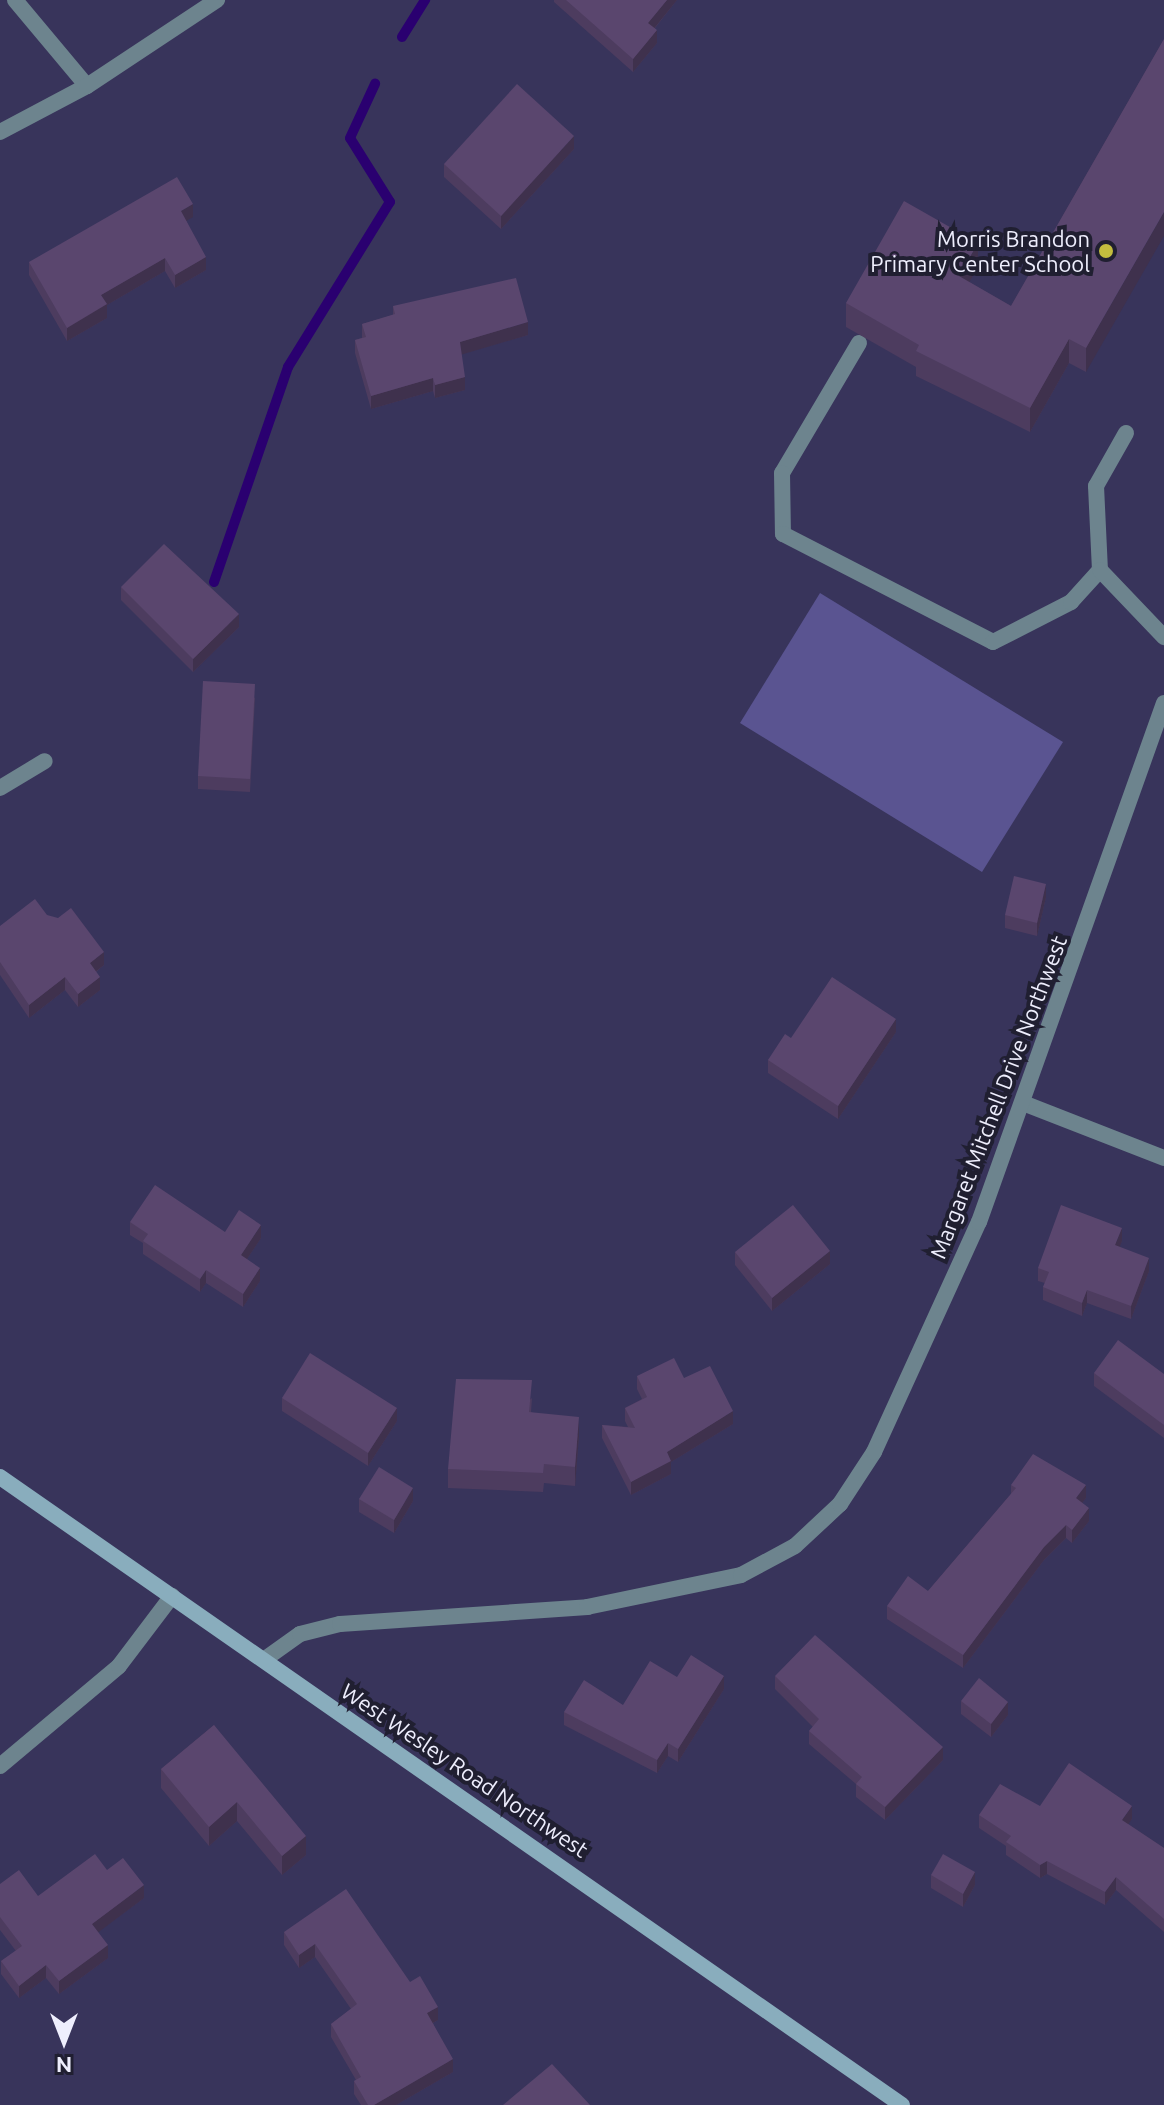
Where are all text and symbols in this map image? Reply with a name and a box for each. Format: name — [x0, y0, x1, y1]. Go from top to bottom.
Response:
place label: Morris Brandon Primary Center School — [870, 225, 1090, 276]
marker: Morris Brandon Primary Center School — [1097, 242, 1115, 260]
street label: Margaret Mitchell Drive Northwest — [924, 932, 1072, 1262]
street label: West Wesley Road Northwest — [337, 1677, 593, 1863]
north arrow — [24, 2001, 104, 2081]
text: N — [56, 2053, 72, 2078]

